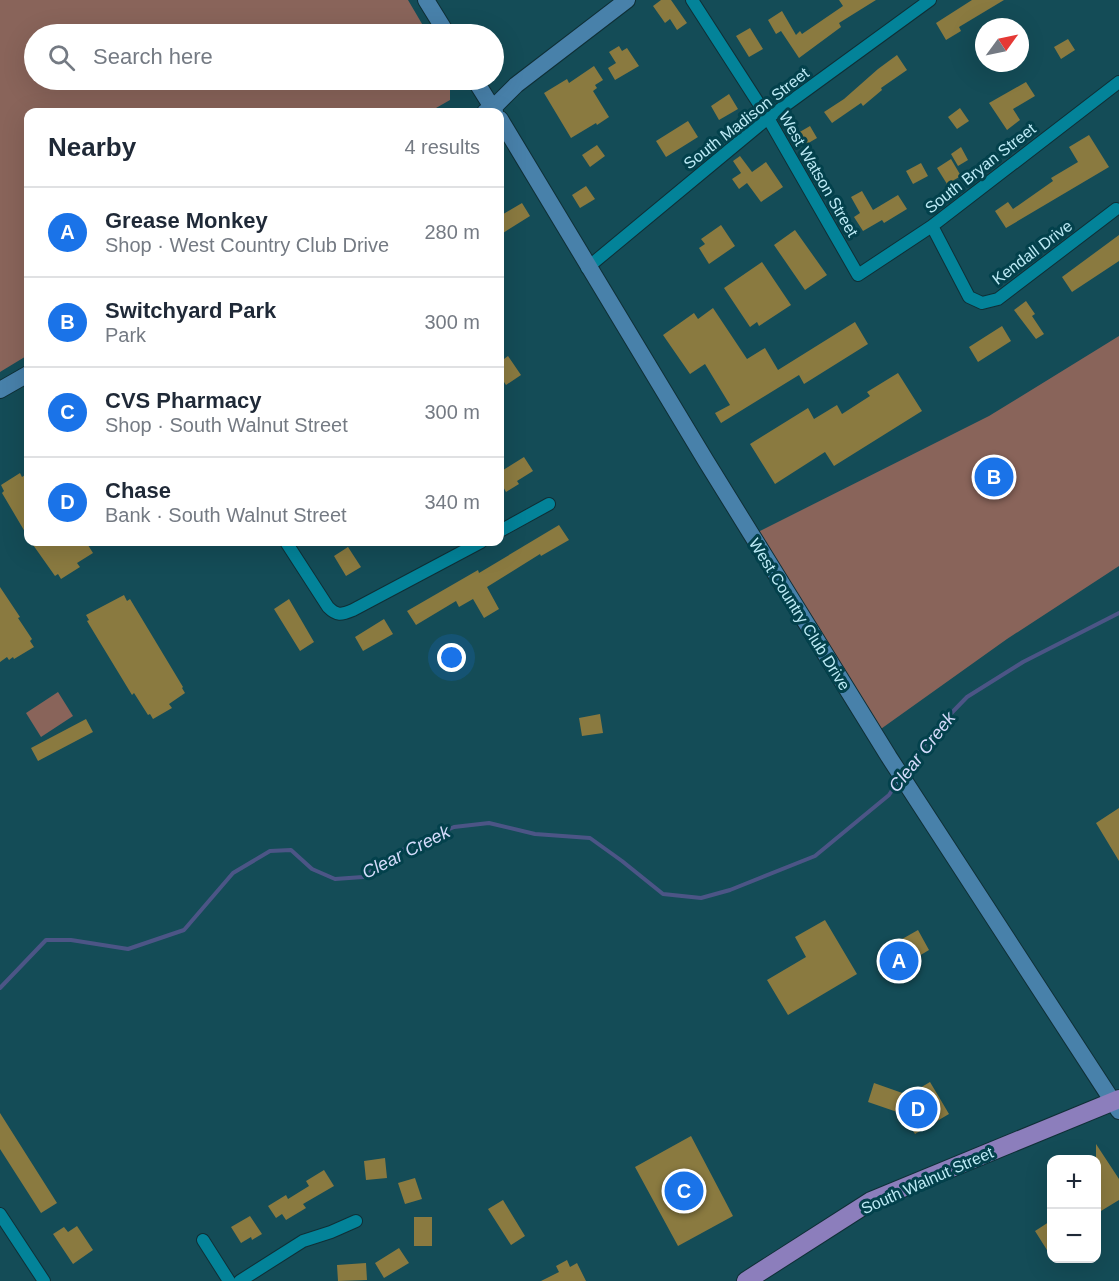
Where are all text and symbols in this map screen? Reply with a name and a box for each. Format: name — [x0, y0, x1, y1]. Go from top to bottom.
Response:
north arrow — [975, 18, 1029, 72]
search box — [24, 24, 504, 90]
icon: search — [45, 41, 78, 74]
text: Search here — [93, 44, 213, 69]
street label: South Madison Street — [680, 64, 813, 172]
street label: West Watson Street — [776, 109, 862, 240]
street label: South Bryan Street — [922, 120, 1039, 217]
text: Nearby — [48, 132, 136, 162]
text: 4 results — [404, 136, 480, 158]
text: Grease Monkey — [105, 208, 268, 233]
street label: Kendall Drive — [989, 217, 1075, 288]
text: A — [60, 221, 75, 243]
text: 280 m — [424, 221, 480, 243]
text: Shop · West Country Club Drive — [105, 234, 389, 256]
text: Switchyard Park — [105, 298, 276, 323]
text: B — [60, 311, 75, 333]
text: 300 m — [424, 311, 480, 333]
text: Park — [105, 324, 146, 346]
text: CVS Pharmacy — [105, 388, 262, 413]
text: C — [60, 401, 75, 423]
text: 300 m — [424, 401, 480, 423]
text: Shop · South Walnut Street — [105, 414, 348, 436]
pin: B — [974, 454, 1014, 500]
text: Chase — [105, 478, 171, 503]
text: D — [60, 491, 75, 513]
text: 340 m — [424, 491, 480, 513]
text: Bank · South Walnut Street — [105, 504, 347, 526]
street label: West Country Club Drive — [746, 535, 853, 693]
your location — [437, 643, 466, 672]
water label: Clear Creek — [885, 707, 960, 796]
water label: Clear Creek — [359, 821, 454, 883]
pin: A — [880, 938, 918, 984]
pin: D — [898, 1086, 938, 1132]
street label: South Walnut Street — [859, 1143, 996, 1217]
map controls — [1047, 1155, 1101, 1263]
button: + — [1047, 1155, 1101, 1209]
pin: C — [664, 1168, 704, 1214]
button: − — [1047, 1209, 1101, 1263]

